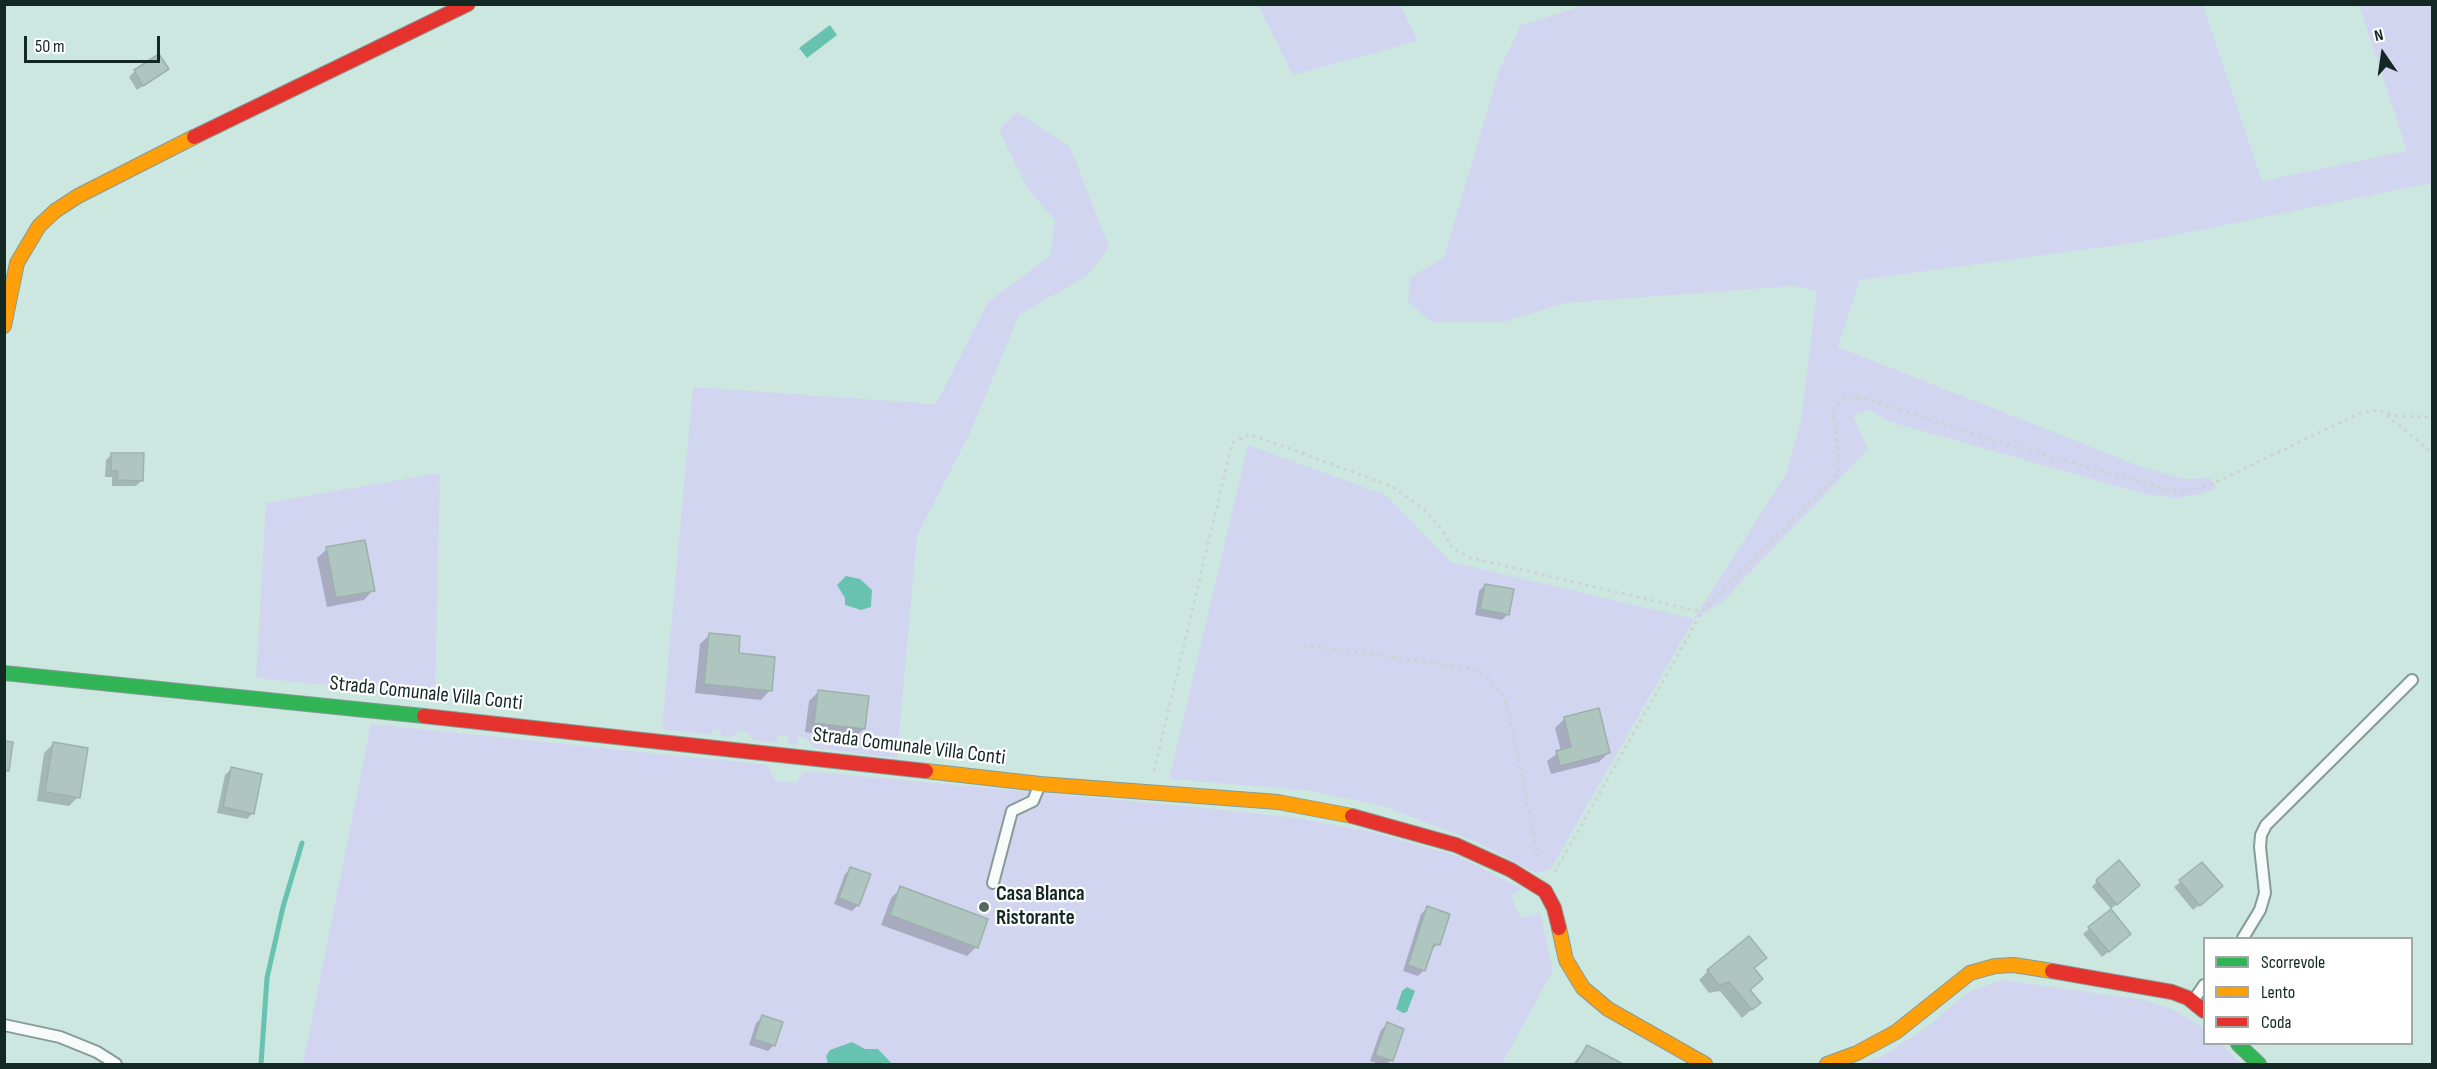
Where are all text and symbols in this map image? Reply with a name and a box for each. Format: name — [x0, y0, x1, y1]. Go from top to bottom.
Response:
scale bar — [27, 24, 164, 62]
north arrow — [2353, 24, 2413, 84]
text: N — [2373, 26, 2385, 46]
text: 50 m — [35, 36, 65, 57]
street label: Strada Comunale Villa Conti — [328, 671, 524, 717]
street label: Strada Comunale Villa Conti — [811, 723, 1007, 771]
place label: Casa Blanca Ristorante — [996, 882, 1085, 932]
marker: Casa Blanca Ristorante — [977, 900, 991, 914]
legend — [2203, 937, 2413, 1045]
text: Scorrevole — [2261, 952, 2325, 973]
text: Lento — [2261, 982, 2295, 1003]
text: Coda — [2261, 1012, 2291, 1033]

